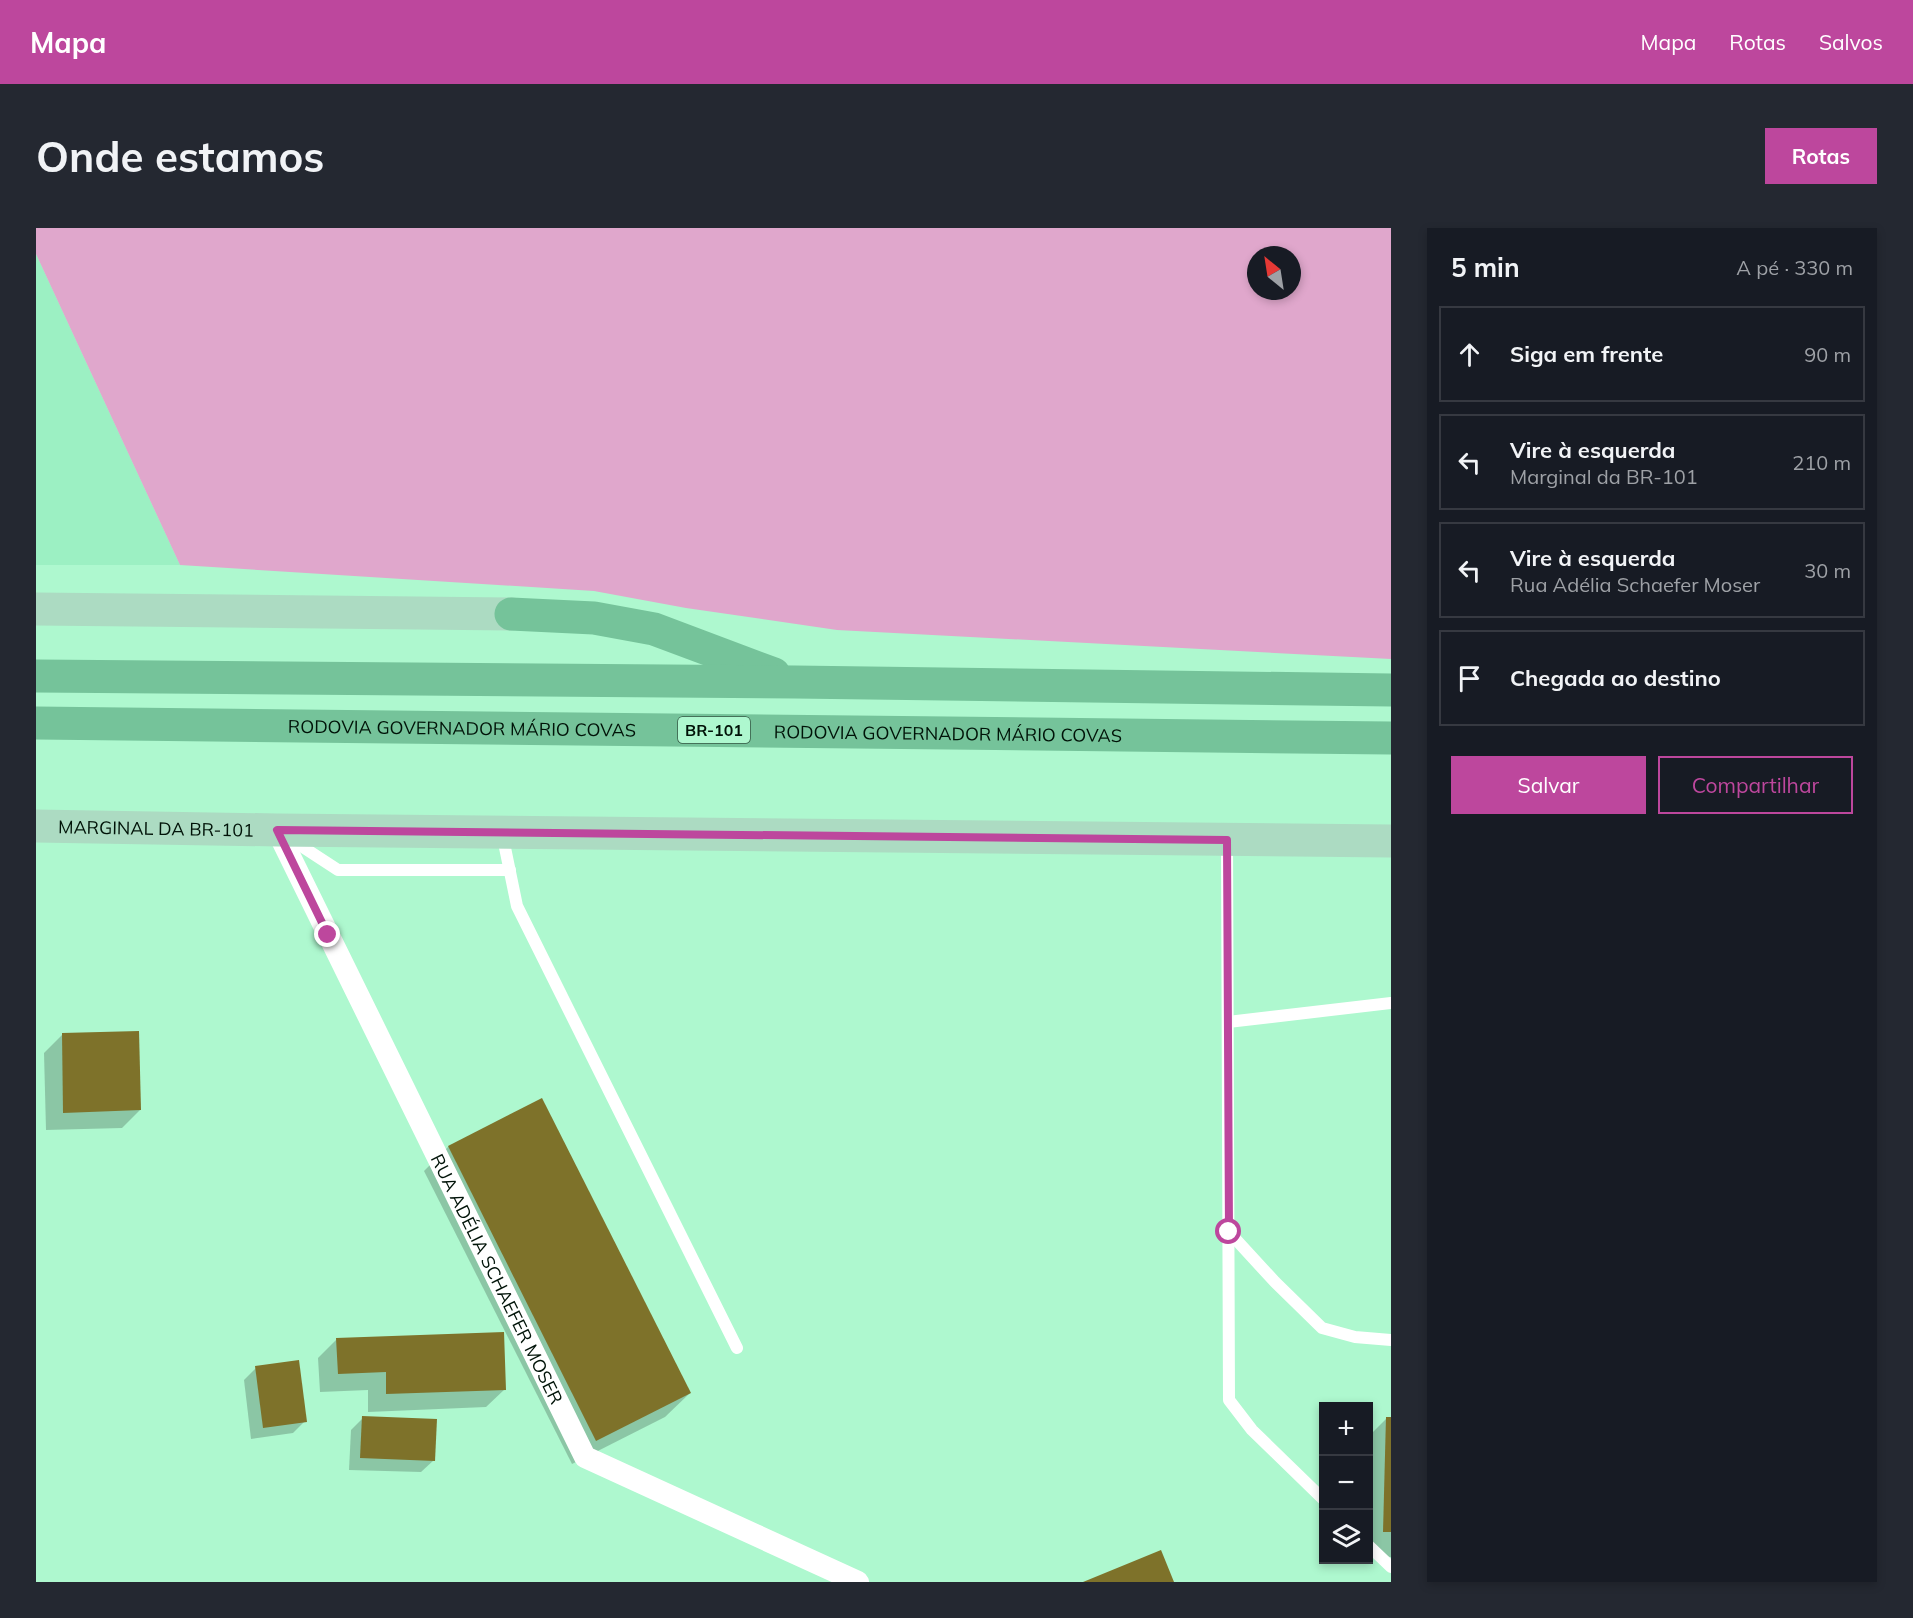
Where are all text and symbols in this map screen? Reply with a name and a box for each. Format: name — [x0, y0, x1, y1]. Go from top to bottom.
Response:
text: Mapa — [30, 25, 106, 60]
text: Mapa — [1641, 29, 1696, 55]
text: Rotas — [1729, 29, 1786, 55]
text: Salvos — [1819, 29, 1883, 55]
button: Rotas — [1765, 128, 1877, 184]
text: Onde estamos — [36, 130, 324, 183]
north arrow — [1247, 246, 1301, 300]
text: 5 min — [1451, 251, 1520, 284]
text: A pé · 330 m — [1736, 255, 1853, 280]
icon: ahead — [1453, 338, 1486, 371]
text: Siga em frente — [1510, 340, 1663, 368]
text: 90 m — [1804, 342, 1851, 367]
text: Vire à esquerda — [1510, 436, 1675, 464]
icon: left — [1453, 446, 1486, 479]
text: 210 m — [1792, 450, 1851, 475]
text: Marginal da BR-101 — [1510, 464, 1698, 489]
text: Vire à esquerda — [1510, 544, 1675, 572]
icon: left — [1453, 554, 1486, 587]
text: 30 m — [1804, 558, 1851, 583]
text: Rua Adélia Schaefer Moser — [1510, 572, 1760, 597]
icon: arrive — [1453, 662, 1486, 695]
text: Chegada ao destino — [1510, 664, 1721, 692]
street label: RODOVIA GOVERNADOR MÁRIO COVAS — [288, 714, 636, 741]
road number: BR-101 — [678, 717, 750, 743]
street label: RODOVIA GOVERNADOR MÁRIO COVAS — [774, 720, 1122, 747]
button: Salvar — [1451, 756, 1646, 814]
button: Compartilhar — [1658, 756, 1853, 814]
street label: MARGINAL DA BR-101 — [58, 815, 254, 841]
route end — [314, 921, 340, 947]
street label: RUA ADÉLIA SCHAEFER MOSER — [426, 1150, 569, 1408]
route start — [1215, 1218, 1241, 1244]
map controls — [1319, 1402, 1373, 1564]
button: + — [1319, 1402, 1373, 1456]
button: − — [1319, 1456, 1373, 1510]
button: layers — [1319, 1510, 1373, 1564]

